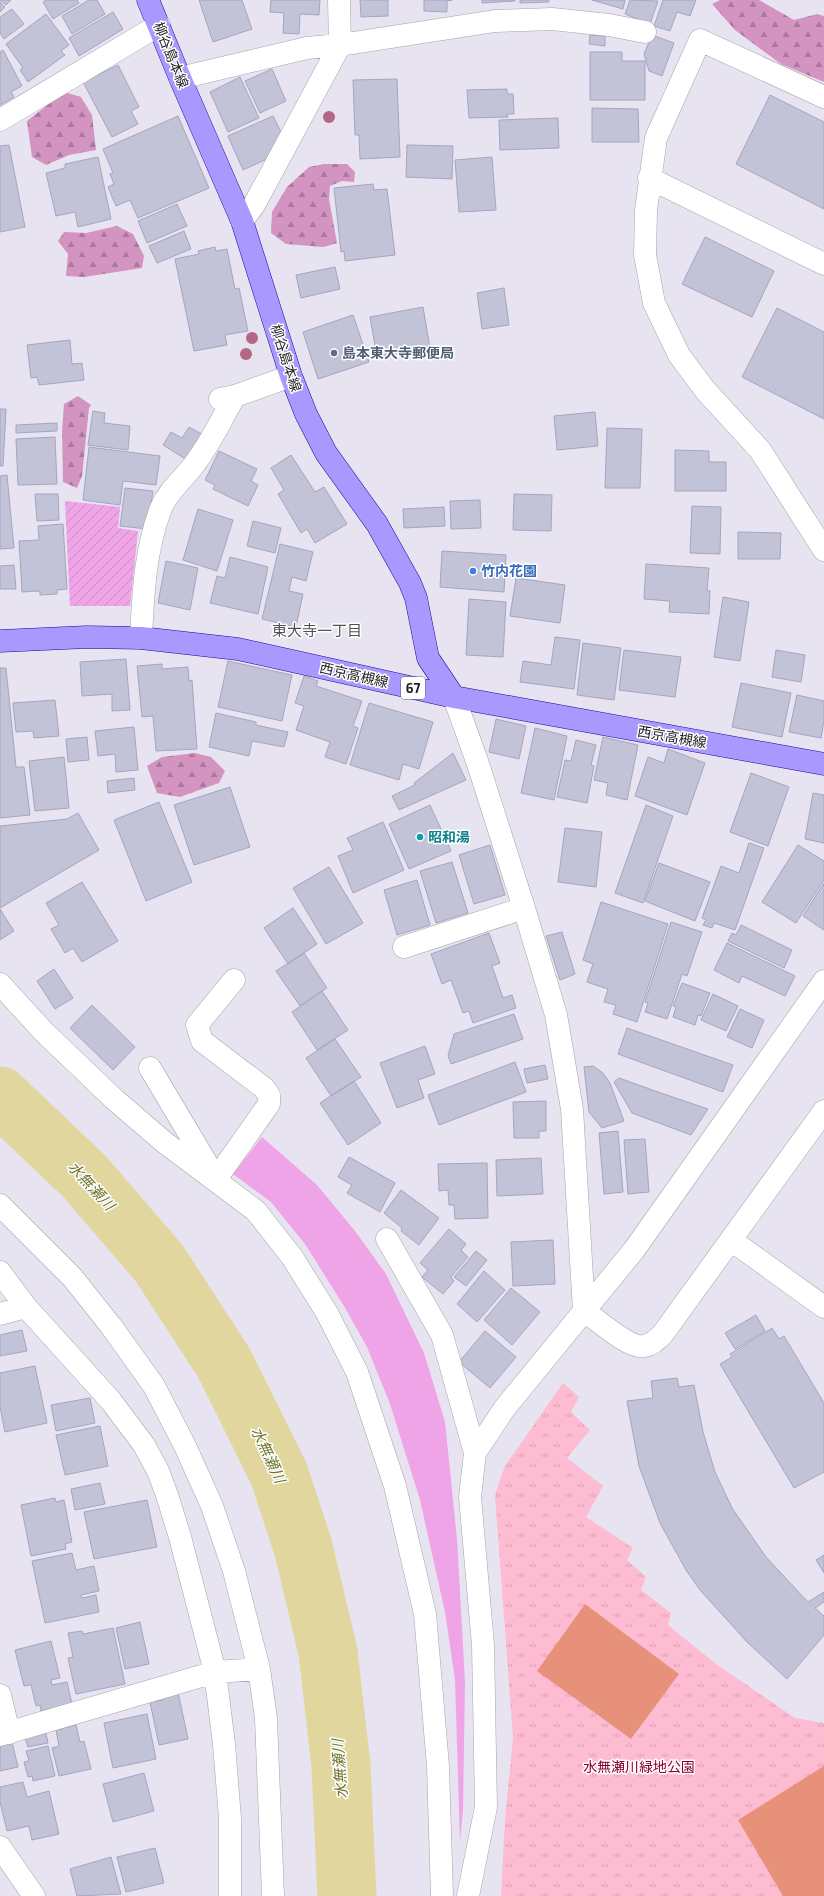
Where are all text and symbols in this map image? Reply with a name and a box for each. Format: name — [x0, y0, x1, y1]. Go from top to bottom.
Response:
street label: 柳谷島本線 — [150, 19, 192, 90]
street label: 柳谷島本線 — [268, 322, 305, 394]
place label: 島本東大寺郵便局 — [342, 344, 454, 361]
marker: 島本東大寺郵便局 — [329, 348, 339, 358]
place label: 竹内花園 — [481, 562, 537, 579]
marker: 竹内花園 — [468, 566, 478, 576]
district label: 東大寺一丁目 — [272, 621, 362, 639]
street label: 西京高槻線 — [318, 658, 390, 691]
road number: 67 — [401, 677, 425, 699]
street label: 西京高槻線 — [636, 722, 708, 751]
place label: 昭和湯 — [428, 828, 470, 845]
marker: 昭和湯 — [415, 832, 425, 842]
water label: 水無瀬川 — [65, 1157, 120, 1215]
water label: 水無瀬川 — [248, 1424, 291, 1487]
water label: 水無瀬川 — [328, 1737, 350, 1800]
park label: 水無瀬川緑地公園 — [583, 1758, 695, 1775]

